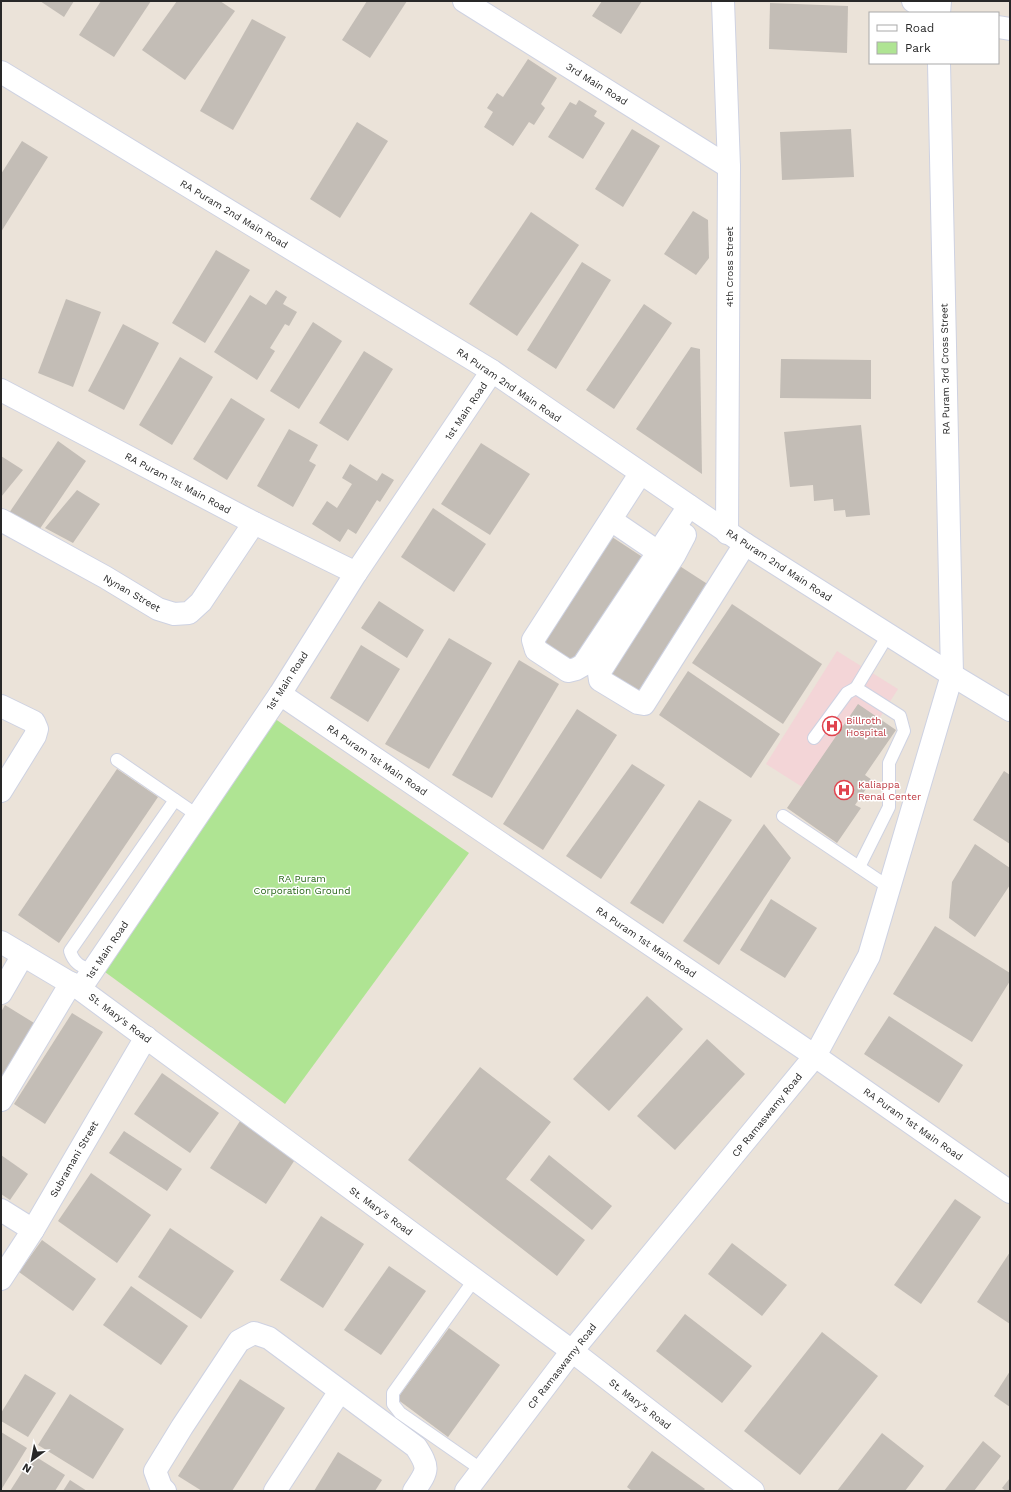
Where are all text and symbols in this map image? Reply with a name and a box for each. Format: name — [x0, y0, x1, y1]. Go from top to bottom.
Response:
legend — [869, 12, 999, 64]
text: Road — [905, 21, 934, 35]
text: Park — [905, 41, 931, 55]
street label: 3rd Main Road — [564, 61, 630, 107]
street label: RA Puram 2nd Main Road — [178, 177, 290, 251]
street label: 4th Cross Street — [724, 226, 735, 307]
street label: RA Puram 3rd Cross Street — [938, 302, 952, 435]
street label: RA Puram 2nd Main Road — [455, 346, 563, 424]
street label: 1st Main Road — [443, 380, 489, 442]
street label: RA Puram 1st Main Road — [123, 450, 233, 516]
street label: RA Puram 2nd Main Road — [724, 527, 834, 603]
street label: Nynan Street — [102, 572, 163, 614]
street label: 1st Main Road — [264, 650, 310, 712]
hospital icon: Billroth Hospital — [821, 715, 843, 737]
place label: Billroth Hospital — [846, 715, 886, 738]
street label: RA Puram 1st Main Road — [325, 722, 429, 798]
hospital icon: Kaliappa Renal Center — [833, 779, 855, 801]
place label: Kaliappa Renal Center — [858, 779, 921, 802]
park label: RA Puram Corporation Ground — [254, 873, 350, 896]
street label: RA Puram 1st Main Road — [594, 904, 698, 980]
street label: 1st Main Road — [84, 919, 130, 981]
street label: St. Mary's Road — [87, 991, 153, 1045]
street label: CP Ramaswamy Road — [730, 1071, 804, 1159]
street label: RA Puram 1st Main Road — [861, 1086, 965, 1162]
street label: Subramani Street — [48, 1118, 101, 1199]
street label: St. Mary's Road — [347, 1184, 415, 1238]
street label: CP Ramaswamy Road — [525, 1321, 599, 1411]
street label: St. Mary's Road — [607, 1376, 673, 1432]
north arrow — [12, 1440, 52, 1480]
text: N — [20, 1460, 34, 1476]

